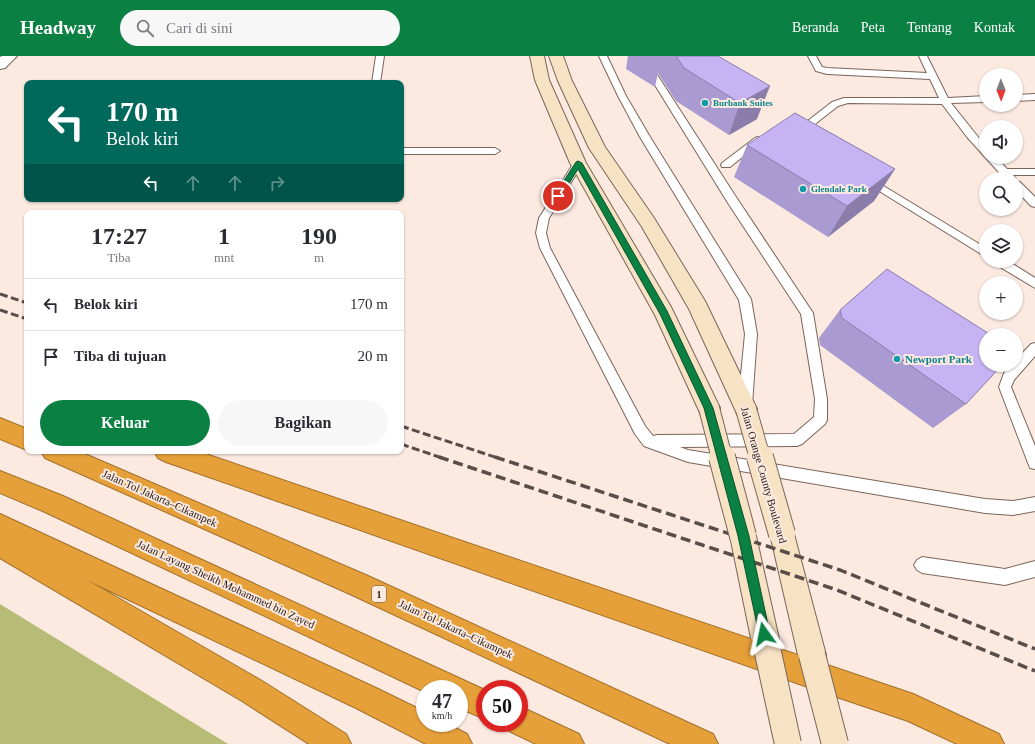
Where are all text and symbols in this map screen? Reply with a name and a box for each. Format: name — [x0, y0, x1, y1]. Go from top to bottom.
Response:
search box — [120, 10, 400, 46]
text: Headway — [20, 17, 96, 38]
icon: search — [134, 17, 156, 39]
text: Cari di sini — [166, 20, 233, 36]
text: Beranda — [792, 20, 839, 35]
text: Peta — [861, 20, 885, 35]
text: Tentang — [907, 20, 952, 35]
text: Kontak — [974, 20, 1015, 35]
north arrow — [979, 68, 1023, 112]
map controls — [979, 68, 1023, 372]
icon: left — [40, 96, 92, 148]
text: 170 m — [106, 96, 178, 127]
marker: Burbank Suites — [700, 98, 710, 108]
place label: Burbank Suites — [713, 98, 773, 108]
button: sound — [979, 120, 1023, 164]
text: Belok kiri — [106, 129, 179, 149]
icon: left — [140, 172, 162, 194]
icon: ahead — [182, 172, 204, 194]
icon: ahead — [224, 172, 246, 194]
icon: right — [266, 172, 288, 194]
button: search — [979, 172, 1023, 216]
pin — [541, 179, 575, 213]
marker: Glendale Park — [798, 184, 808, 194]
place label: Glendale Park — [811, 184, 867, 194]
icon: arrive — [547, 185, 569, 207]
text: 17:27 — [91, 223, 147, 249]
text: 1 — [218, 223, 230, 249]
text: 190 — [301, 223, 337, 249]
button: layers — [979, 224, 1023, 268]
text: Tiba — [107, 250, 131, 265]
text: mnt — [214, 250, 234, 265]
text: m — [314, 250, 324, 265]
button: + — [979, 276, 1023, 320]
icon: left — [40, 294, 62, 316]
text: Belok kiri — [74, 296, 138, 312]
text: 170 m — [350, 296, 388, 312]
button: − — [979, 328, 1023, 372]
icon: arrive — [40, 346, 62, 368]
text: Tiba di tujuan — [74, 348, 166, 364]
text: 20 m — [358, 348, 388, 364]
place label: Newport Park — [905, 353, 973, 365]
marker: Newport Park — [892, 354, 902, 364]
button: Keluar — [40, 400, 210, 446]
button: Bagikan — [218, 400, 388, 446]
street label: Jalan Orange County Boulevard — [739, 405, 789, 545]
street label: Jalan Tol Jakarta–Cikampek — [101, 467, 220, 529]
street label: Jalan Layang Sheikh Mohammed bin Zayed — [135, 537, 317, 631]
road number: 1 — [372, 586, 386, 602]
street label: Jalan Tol Jakarta–Cikampek — [397, 597, 515, 661]
position arrow — [743, 613, 785, 655]
speed limit sign: 50 — [476, 680, 528, 732]
text: 47 — [432, 690, 452, 712]
text: km/h — [432, 710, 452, 721]

